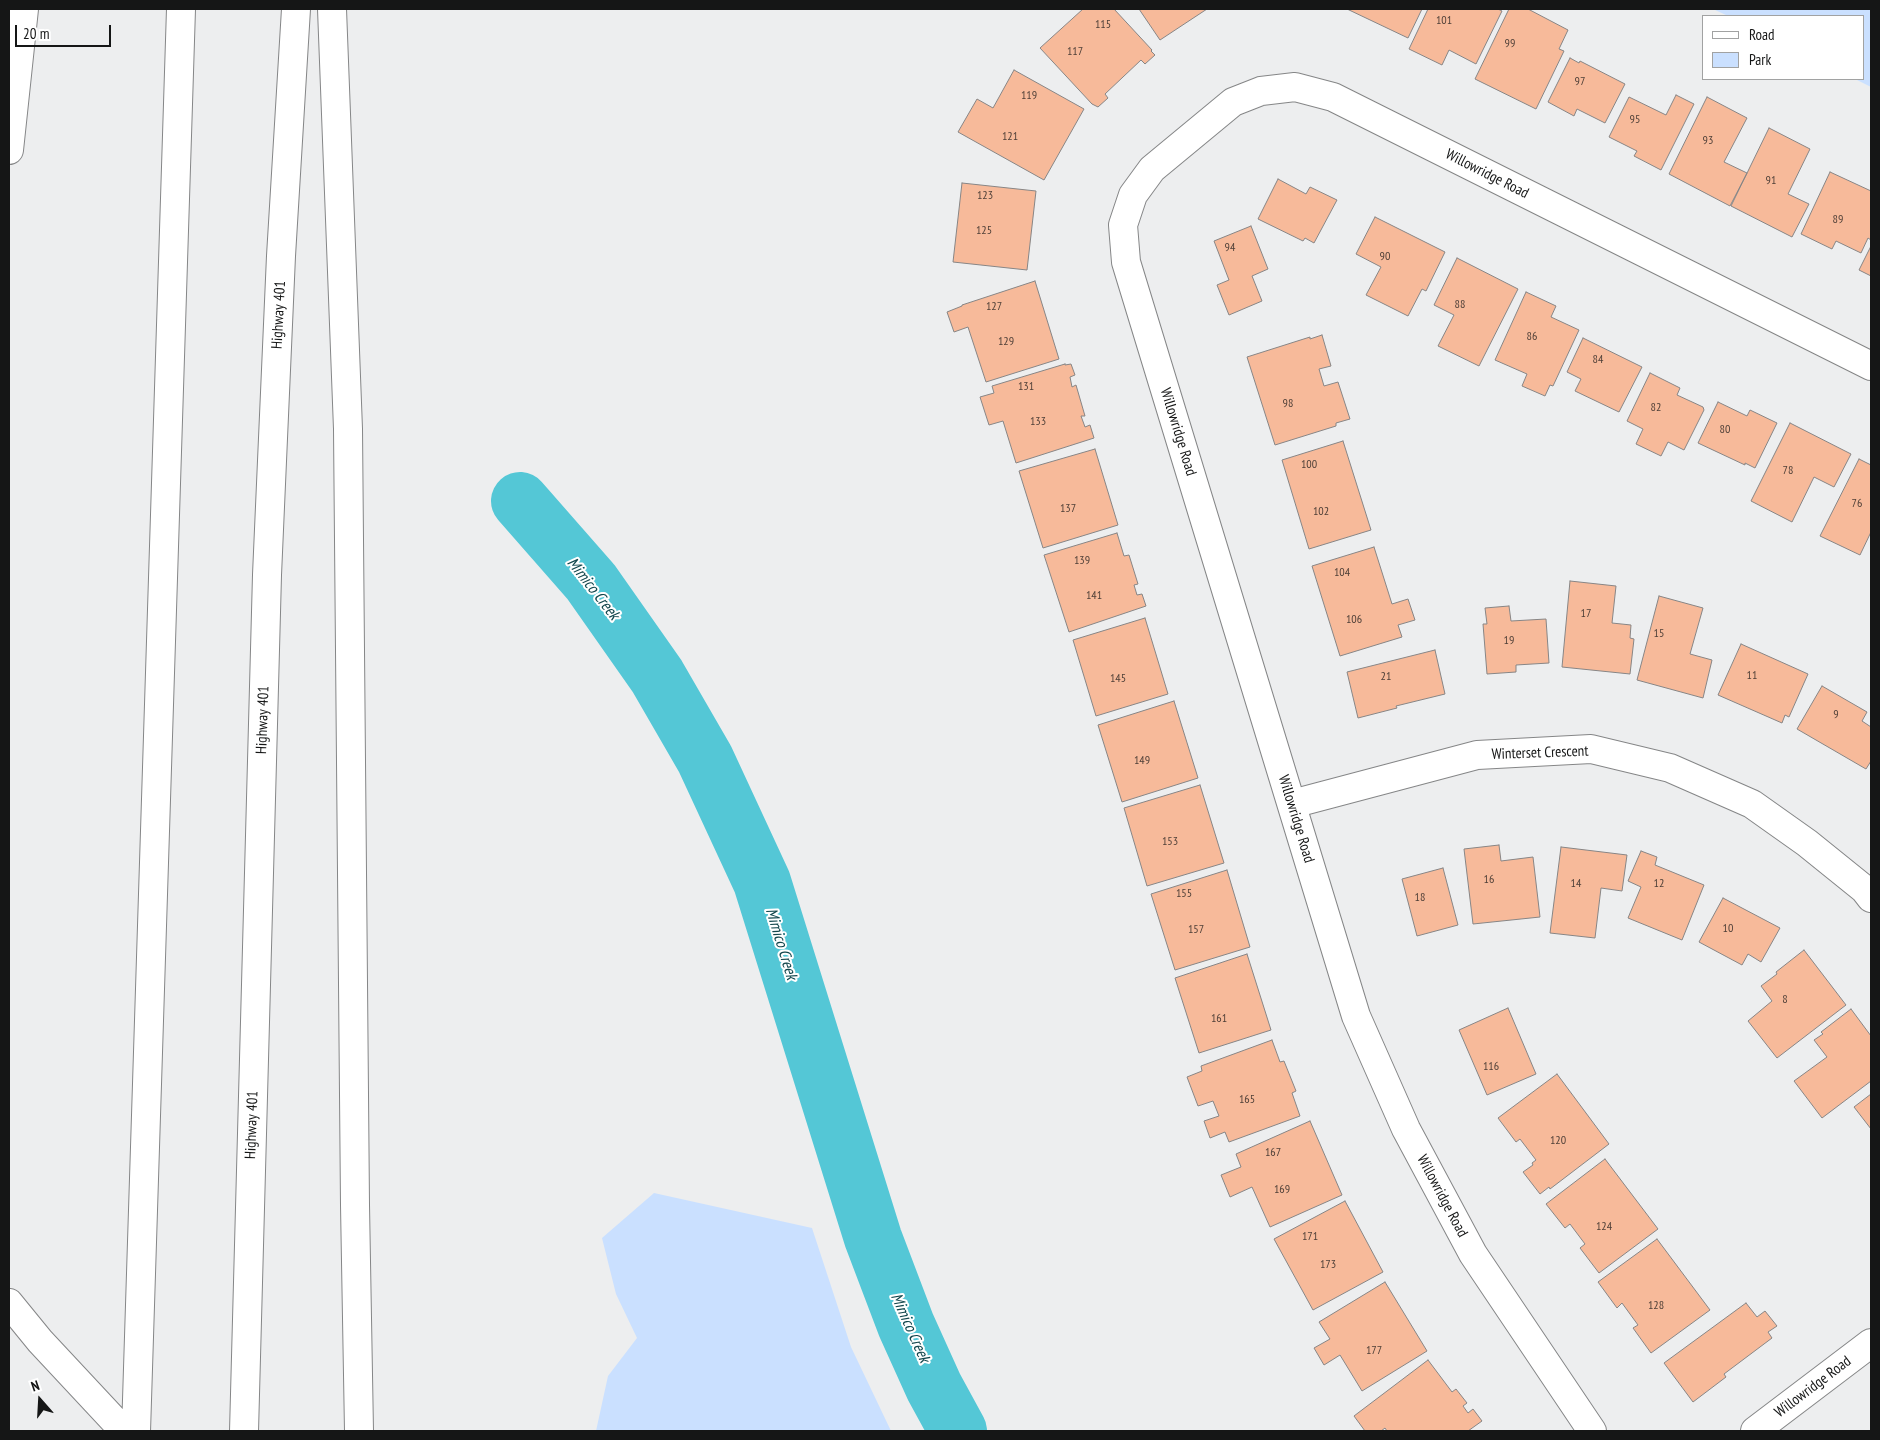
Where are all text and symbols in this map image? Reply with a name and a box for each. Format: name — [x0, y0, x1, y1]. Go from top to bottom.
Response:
house number: 101 — [1436, 14, 1452, 28]
scale bar — [18, 15, 114, 47]
legend — [1702, 15, 1865, 80]
house number: 115 — [1095, 18, 1111, 32]
text: 20 m — [23, 24, 49, 43]
text: Road — [1749, 25, 1775, 44]
house number: 99 — [1505, 37, 1515, 51]
house number: 117 — [1067, 45, 1083, 59]
text: Park — [1749, 50, 1771, 69]
house number: 97 — [1575, 75, 1585, 89]
house number: 119 — [1021, 89, 1037, 103]
house number: 95 — [1630, 113, 1640, 127]
house number: 121 — [1002, 130, 1018, 144]
house number: 93 — [1703, 134, 1713, 148]
street label: Willowridge Road — [1442, 145, 1532, 203]
house number: 91 — [1766, 174, 1776, 188]
house number: 123 — [977, 189, 993, 203]
house number: 89 — [1833, 213, 1843, 227]
house number: 125 — [976, 224, 992, 238]
house number: 94 — [1225, 241, 1235, 255]
house number: 90 — [1380, 250, 1390, 264]
street label: Highway 401 — [268, 280, 290, 350]
house number: 88 — [1455, 298, 1465, 312]
house number: 127 — [986, 300, 1002, 314]
house number: 86 — [1527, 330, 1537, 344]
house number: 129 — [998, 335, 1014, 349]
house number: 84 — [1593, 353, 1603, 367]
house number: 131 — [1018, 380, 1034, 394]
street label: Willowridge Road — [1156, 386, 1200, 478]
house number: 98 — [1283, 397, 1293, 411]
house number: 82 — [1651, 401, 1661, 415]
house number: 133 — [1030, 415, 1046, 429]
house number: 80 — [1720, 423, 1730, 437]
house number: 100 — [1301, 458, 1317, 472]
house number: 78 — [1783, 464, 1793, 478]
house number: 76 — [1852, 497, 1862, 511]
house number: 137 — [1060, 502, 1076, 516]
house number: 102 — [1313, 505, 1329, 519]
water label: Mimico Creek — [563, 554, 623, 624]
house number: 139 — [1074, 554, 1090, 568]
house number: 104 — [1334, 566, 1350, 580]
house number: 141 — [1086, 589, 1102, 603]
house number: 17 — [1581, 607, 1591, 621]
house number: 106 — [1346, 613, 1362, 627]
house number: 15 — [1654, 627, 1664, 641]
house number: 19 — [1504, 634, 1514, 648]
house number: 11 — [1747, 669, 1757, 683]
house number: 21 — [1381, 670, 1391, 684]
house number: 145 — [1110, 672, 1126, 686]
street label: Highway 401 — [253, 686, 273, 754]
house number: 9 — [1833, 708, 1839, 722]
street label: Winterset Crescent — [1491, 742, 1589, 764]
house number: 149 — [1134, 754, 1150, 768]
street label: Willowridge Road — [1274, 773, 1318, 865]
house number: 153 — [1162, 835, 1178, 849]
house number: 16 — [1484, 873, 1494, 887]
house number: 14 — [1571, 877, 1581, 891]
house number: 12 — [1654, 877, 1664, 891]
house number: 155 — [1176, 887, 1192, 901]
house number: 18 — [1415, 891, 1425, 905]
water label: Mimico Creek — [761, 906, 801, 982]
house number: 10 — [1723, 922, 1733, 936]
house number: 157 — [1188, 923, 1204, 937]
house number: 8 — [1782, 993, 1788, 1007]
house number: 161 — [1211, 1012, 1227, 1026]
house number: 116 — [1483, 1060, 1499, 1074]
street label: Highway 401 — [242, 1091, 262, 1159]
house number: 165 — [1239, 1093, 1255, 1107]
house number: 120 — [1550, 1134, 1566, 1148]
house number: 167 — [1265, 1146, 1281, 1160]
street label: Willowridge Road — [1413, 1152, 1471, 1240]
house number: 169 — [1274, 1183, 1290, 1197]
house number: 124 — [1596, 1220, 1612, 1234]
house number: 171 — [1302, 1230, 1318, 1244]
house number: 173 — [1320, 1258, 1336, 1272]
water label: Mimico Creek — [886, 1290, 934, 1366]
house number: 128 — [1648, 1299, 1664, 1313]
house number: 177 — [1366, 1344, 1382, 1358]
street label: Willowridge Road — [1771, 1352, 1855, 1422]
north arrow — [15, 1375, 65, 1425]
text: N — [29, 1376, 42, 1396]

